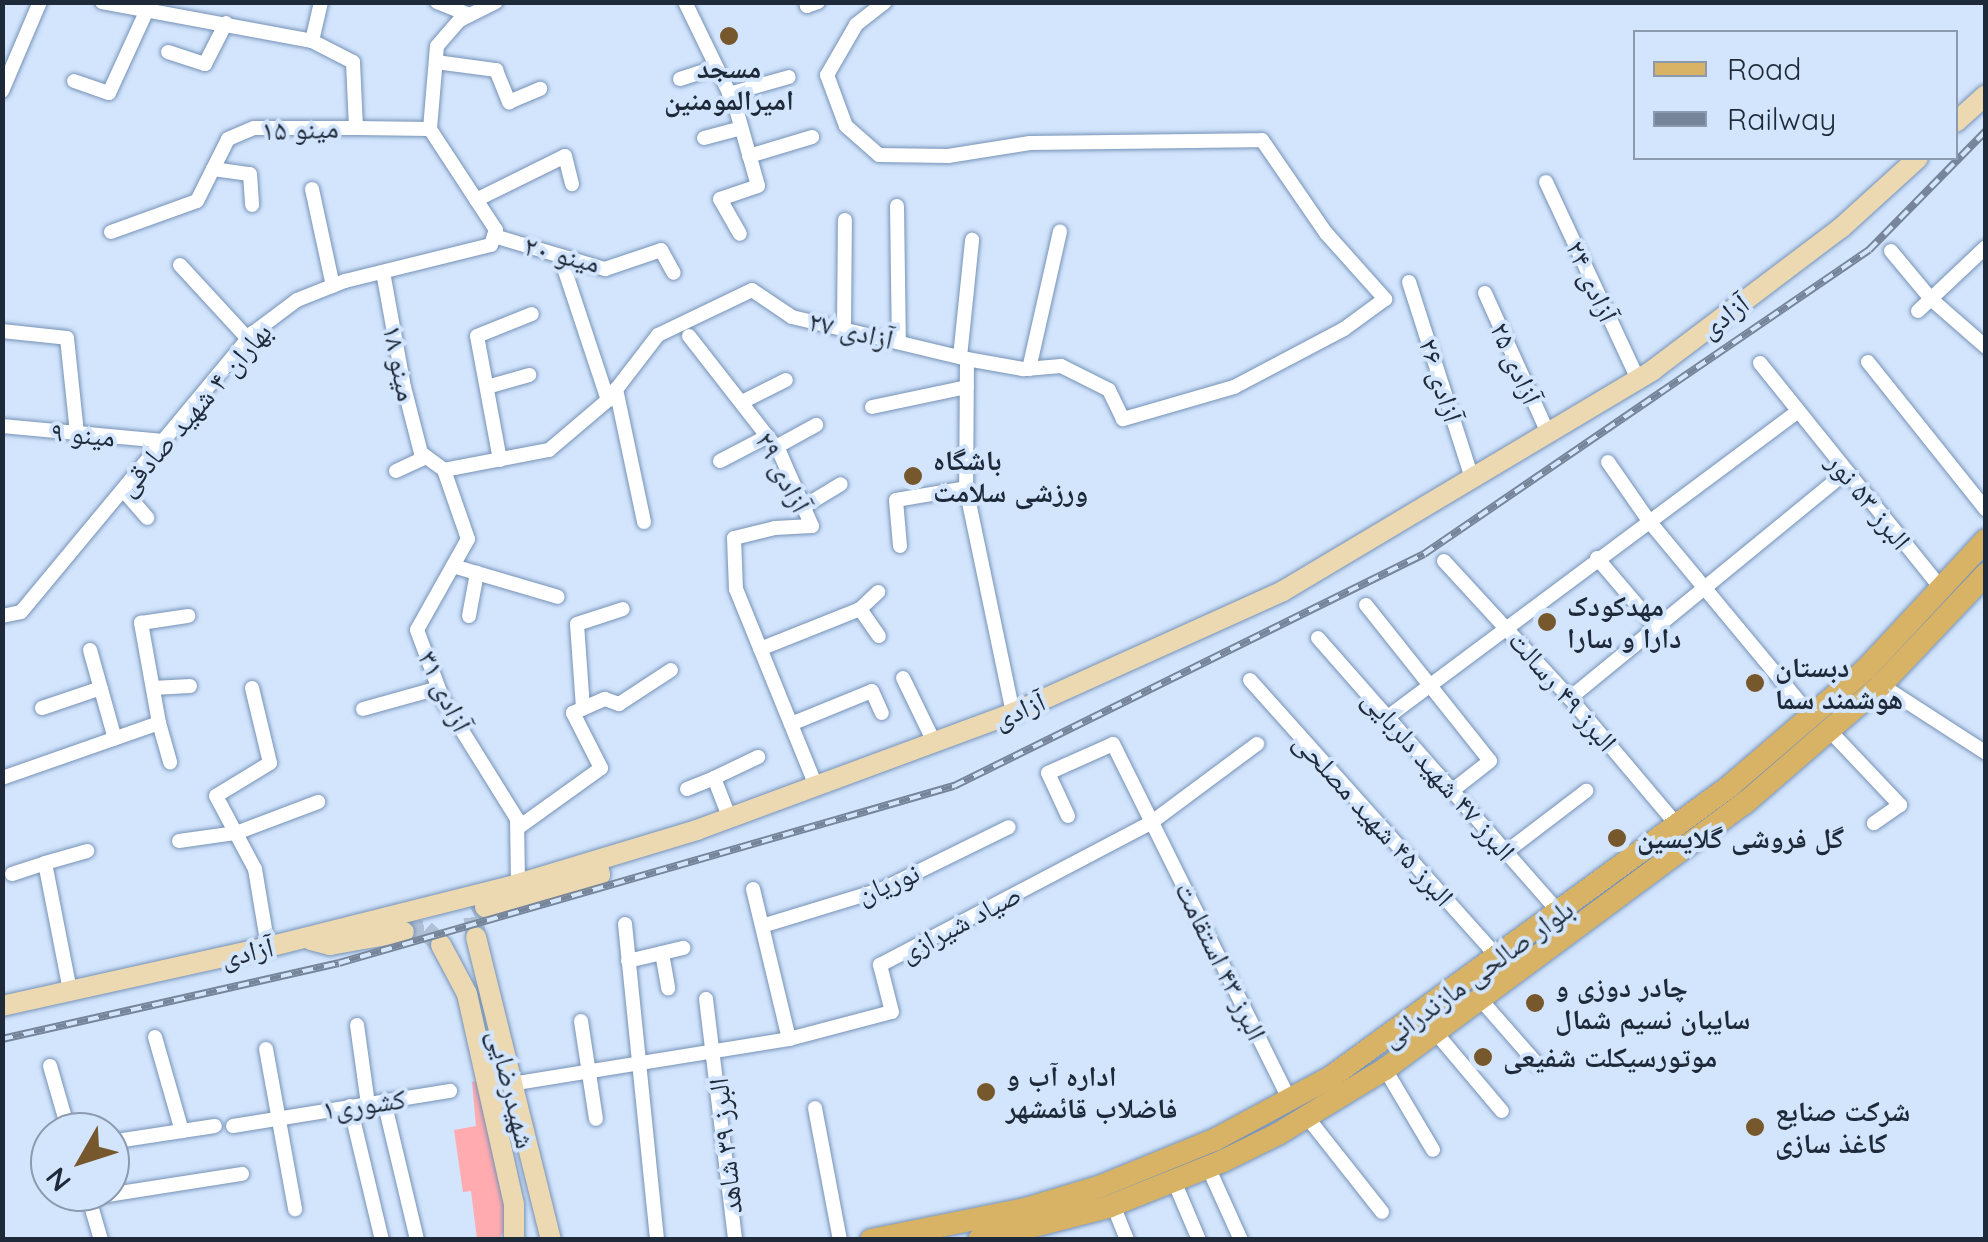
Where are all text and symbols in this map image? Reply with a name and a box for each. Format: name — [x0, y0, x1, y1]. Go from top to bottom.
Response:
marker: مسجد امیرالمومنین — [718, 25, 740, 47]
legend — [1633, 30, 1958, 160]
text: Road — [1727, 50, 1801, 88]
place label: مسجد امیرالمومنین — [664, 51, 794, 117]
text: Railway — [1727, 100, 1836, 138]
street label: مینو ۱۵ — [261, 111, 339, 147]
street label: مینو ۲۰ — [521, 228, 603, 280]
street label: آزادی ۲۴ — [1559, 235, 1625, 327]
street label: آزادی — [1693, 287, 1755, 345]
street label: آزادی ۲۷ — [805, 304, 897, 356]
street label: بهاران ۴ شهید صادقی — [109, 315, 279, 503]
street label: آزادی ۲۵ — [1483, 317, 1549, 409]
street label: مینو ۱۸ — [376, 322, 424, 404]
street label: آزادی ۲۶ — [1412, 334, 1470, 426]
street label: مینو ۹ — [49, 414, 117, 454]
street label: آزادی ۲۹ — [748, 426, 818, 518]
place label: باشگاه ورزشی سلامت — [933, 443, 1088, 509]
street label: البرز ۵۳ نور — [1820, 446, 1918, 556]
marker: باشگاه ورزشی سلامت — [902, 465, 924, 487]
place label: مهدکودک دارا و سارا — [1567, 589, 1681, 655]
marker: مهدکودک دارا و سارا — [1536, 611, 1558, 633]
street label: البرز ۴۹ رسالت — [1502, 624, 1624, 758]
street label: آزادی ۳۱ — [411, 645, 479, 737]
place label: دبستان هوشمند سما — [1775, 650, 1903, 716]
marker: دبستان هوشمند سما — [1744, 672, 1766, 694]
street label: البرز ۴۷ شهید دلربایی — [1356, 683, 1522, 867]
street label: آزادی — [988, 684, 1050, 736]
street label: البرز ۴۵ شهید مصلحی — [1287, 725, 1461, 913]
place label: گل فروشی گلایسین — [1637, 821, 1844, 855]
marker: گل فروشی گلایسین — [1606, 827, 1628, 849]
street label: نوریان — [852, 855, 924, 911]
street label: البرز ۴۳ استقامت — [1168, 876, 1274, 1046]
street label: صیاد شیرازی — [893, 877, 1027, 969]
street label: بلوار صالحی مازندرانی — [1374, 892, 1580, 1054]
street label: آزادی — [217, 930, 277, 974]
place label: چادر دوزی و سایبان نسیم شمال — [1555, 970, 1750, 1036]
marker: چادر دوزی و سایبان نسیم شمال — [1524, 992, 1546, 1014]
street label: شهیدرضایی — [481, 1026, 543, 1152]
place label: موتورسیکلت شفیعی — [1503, 1040, 1717, 1074]
marker: موتورسیکلت شفیعی — [1472, 1046, 1494, 1068]
place label: اداره آب و فاضلاب قائمشهر — [1006, 1059, 1177, 1125]
street label: البرز ۳۹ شاهد — [701, 1076, 749, 1216]
marker: اداره آب و فاضلاب قائمشهر — [975, 1081, 997, 1103]
street label: کشوری۱ — [320, 1082, 408, 1126]
place label: شرکت صنایع کاغذ سازی — [1775, 1094, 1910, 1160]
north arrow — [30, 1112, 130, 1212]
marker: شرکت صنایع کاغذ سازی — [1744, 1116, 1766, 1138]
text: N — [38, 1161, 78, 1199]

